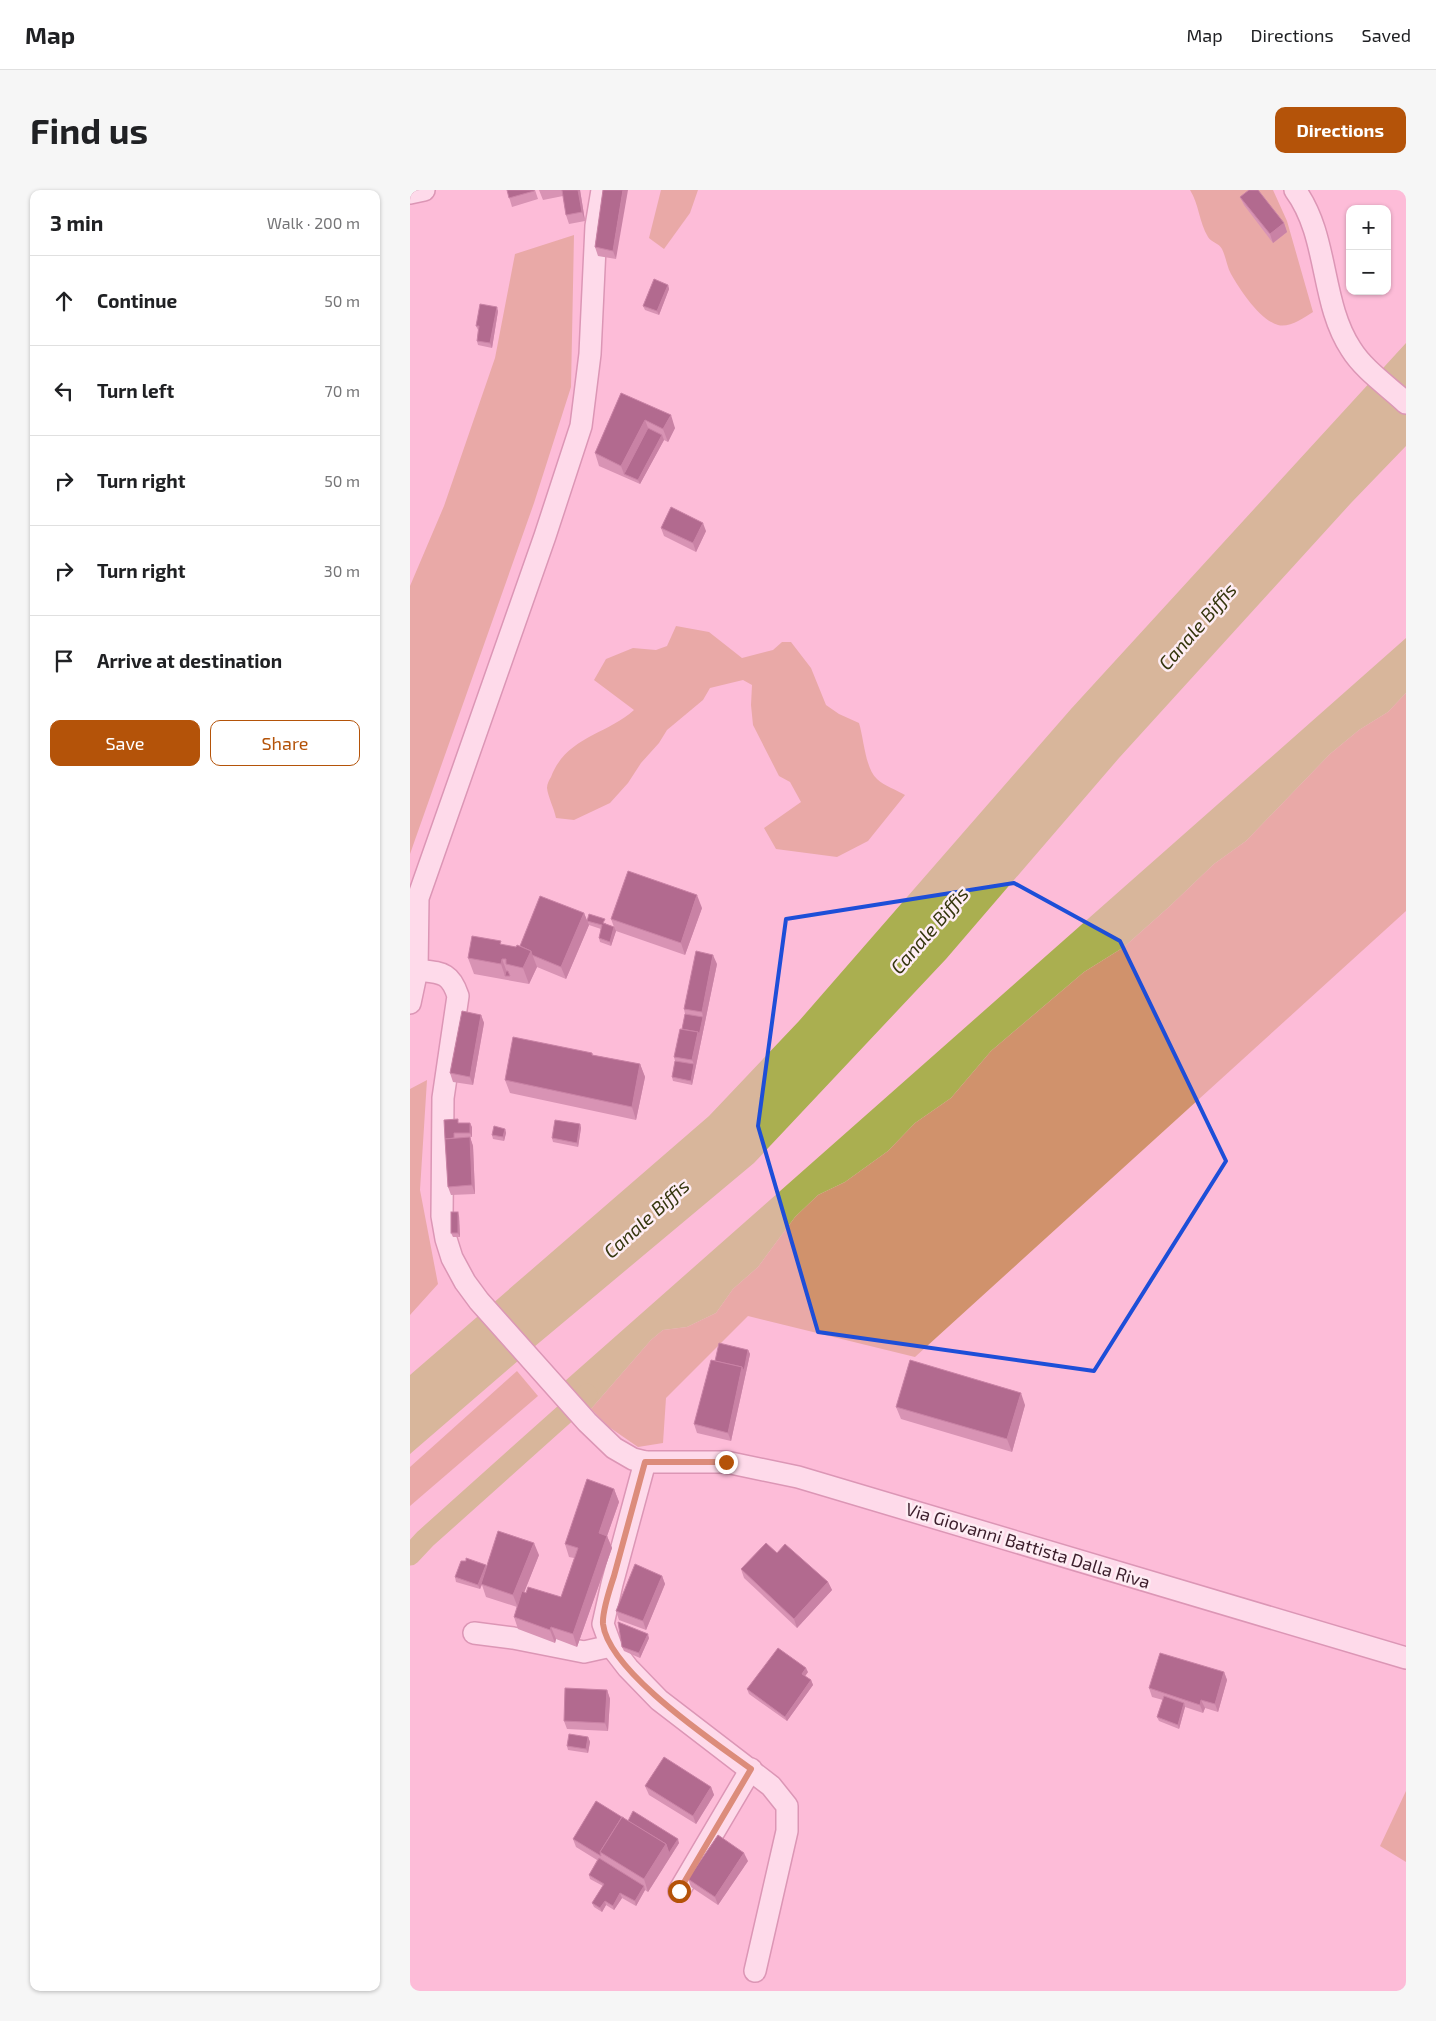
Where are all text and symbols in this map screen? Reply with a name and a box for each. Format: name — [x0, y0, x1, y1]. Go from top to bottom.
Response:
text: Map — [25, 20, 75, 49]
text: Map — [1186, 24, 1223, 46]
text: Directions — [1251, 24, 1334, 46]
text: Saved — [1362, 24, 1411, 46]
button: Directions — [1275, 107, 1406, 153]
text: Find us — [30, 109, 148, 151]
map controls — [1346, 205, 1391, 295]
button: + — [1346, 205, 1391, 250]
text: 3 min — [50, 210, 103, 235]
text: Walk · 200 m — [267, 213, 360, 232]
button: − — [1346, 250, 1391, 295]
icon: ahead — [50, 287, 78, 315]
text: Continue — [97, 289, 177, 312]
text: 50 m — [324, 291, 360, 310]
icon: left — [50, 377, 78, 405]
text: Turn left — [97, 379, 174, 402]
text: 70 m — [325, 381, 360, 400]
icon: right — [50, 467, 78, 495]
text: Turn right — [97, 469, 185, 492]
text: 50 m — [324, 471, 360, 490]
icon: right — [50, 557, 78, 585]
text: Turn right — [97, 559, 185, 582]
text: 30 m — [324, 561, 360, 580]
water label: Canale Biffis — [1153, 578, 1241, 674]
icon: arrive — [50, 647, 78, 675]
text: Arrive at destination — [97, 649, 282, 672]
button: Save — [50, 720, 200, 766]
button: Share — [210, 720, 360, 766]
water label: Canale Biffis — [885, 882, 973, 978]
water label: Canale Biffis — [598, 1174, 694, 1262]
route end — [715, 1451, 738, 1474]
street label: Via Giovanni Battista Dalla Riva — [903, 1497, 1153, 1593]
route start — [668, 1880, 691, 1903]

